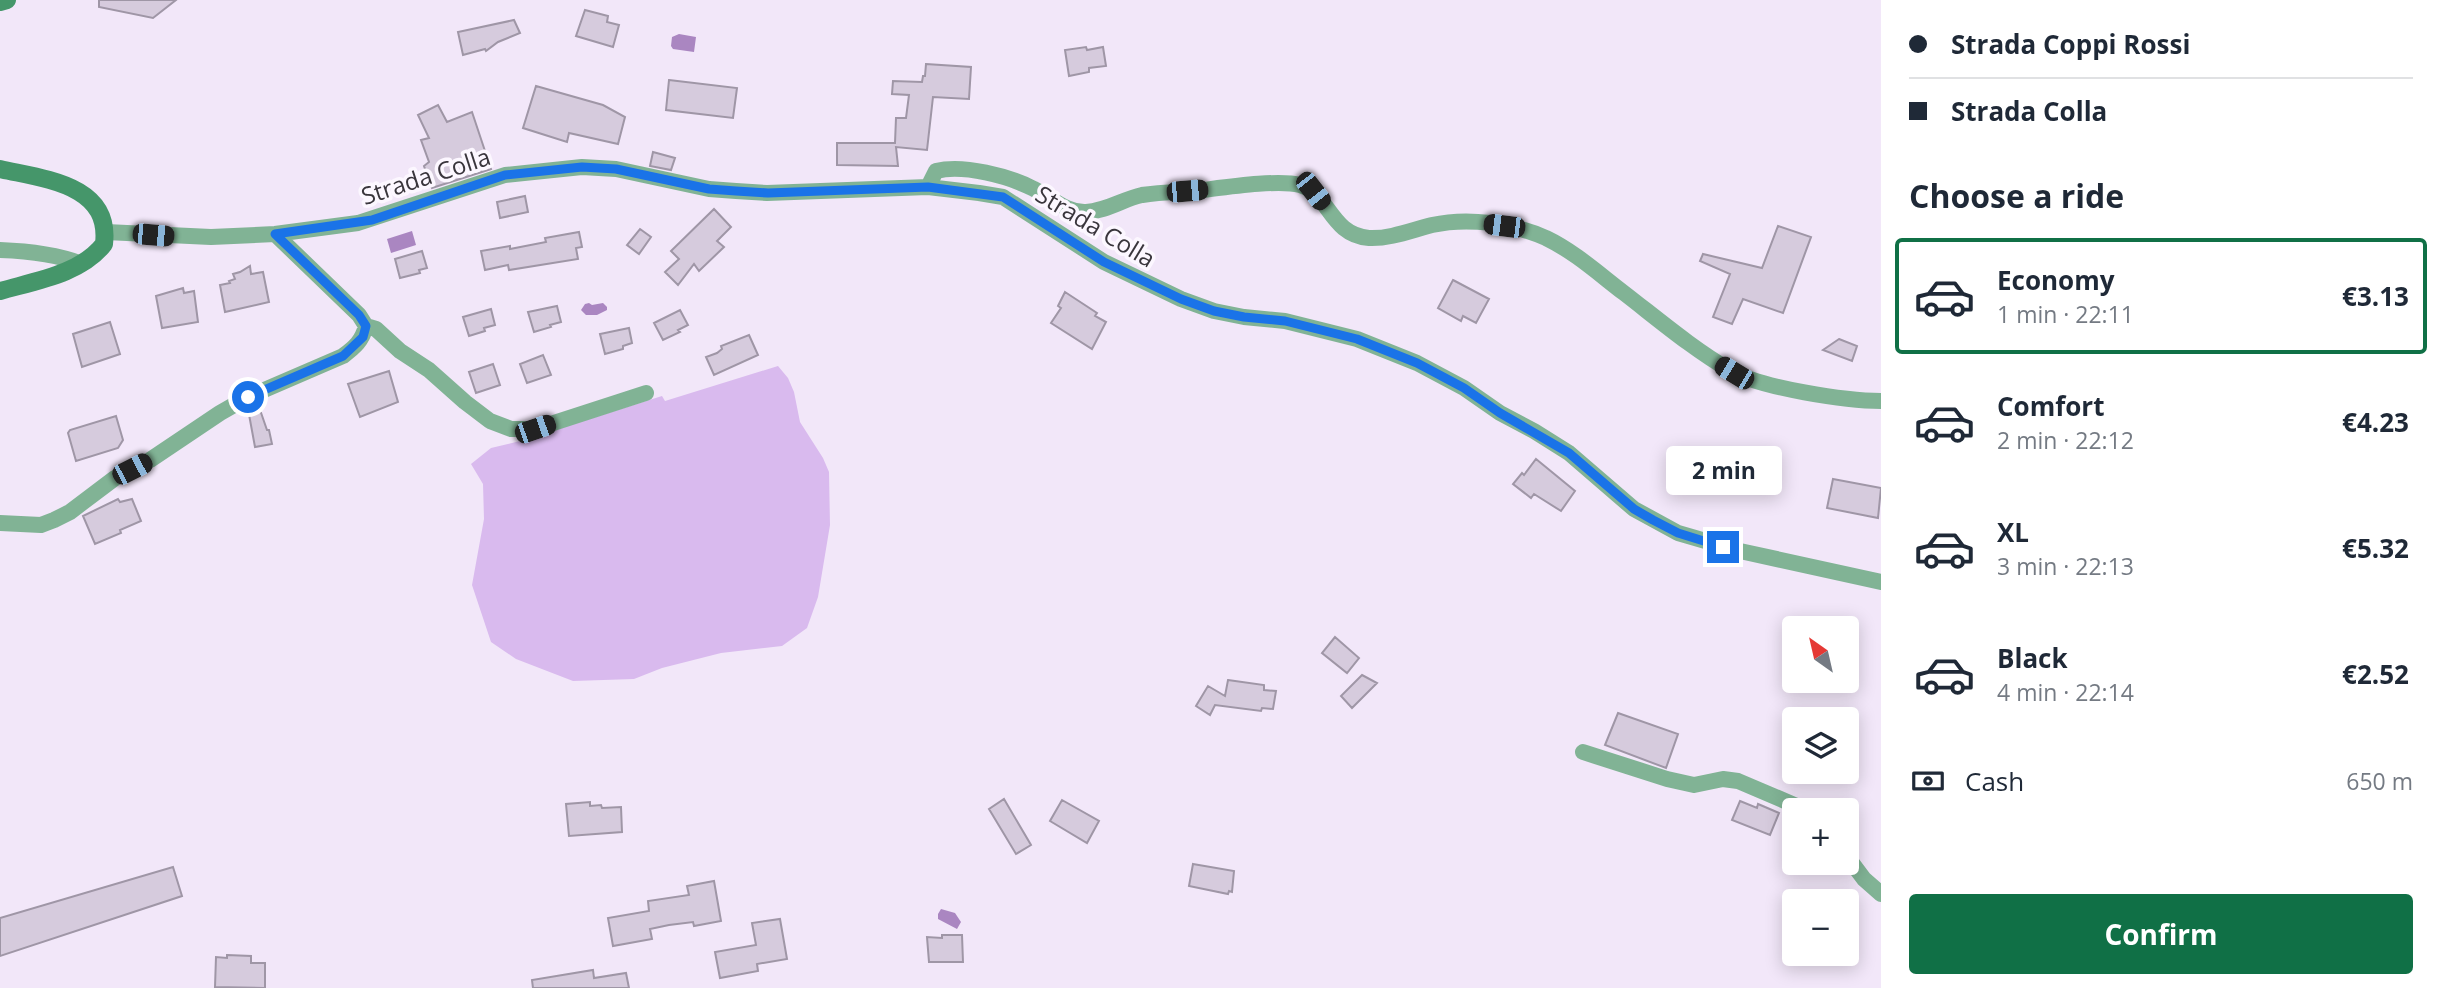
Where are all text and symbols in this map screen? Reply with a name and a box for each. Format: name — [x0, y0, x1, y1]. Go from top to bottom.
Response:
text: Strada Coppi Rossi — [1951, 26, 2190, 62]
text: Strada Colla — [1951, 93, 2107, 129]
street label: Strada Colla — [357, 139, 494, 212]
car — [1292, 168, 1335, 214]
text: Choose a ride — [1909, 174, 2124, 217]
street label: Strada Colla — [1030, 177, 1162, 274]
car — [1166, 179, 1209, 203]
car — [1482, 213, 1527, 239]
car — [132, 223, 175, 247]
text: Economy — [1997, 262, 2115, 298]
icon: car — [1913, 265, 1976, 328]
text: €3.13 — [2342, 278, 2409, 314]
text: 1 min · 22:11 — [1997, 298, 2134, 330]
car — [1711, 353, 1758, 393]
route start — [232, 381, 264, 413]
text: Comfort — [1997, 388, 2104, 424]
icon: car — [1913, 391, 1976, 454]
text: €4.23 — [2342, 404, 2409, 440]
car — [512, 412, 559, 446]
text: 2 min · 22:12 — [1997, 424, 2134, 456]
callout: 2 min — [1665, 446, 1781, 494]
car — [109, 450, 156, 488]
text: 2 min — [1692, 454, 1756, 486]
text: XL — [1997, 514, 2029, 550]
icon: car — [1913, 517, 1976, 580]
text: €5.32 — [2342, 530, 2409, 566]
route end — [1707, 531, 1739, 563]
text: 3 min · 22:13 — [1997, 550, 2134, 582]
north arrow — [1782, 616, 1858, 693]
map controls — [1782, 616, 1859, 966]
text: Black — [1997, 640, 2068, 676]
icon: car — [1913, 643, 1976, 706]
text: €2.52 — [2342, 656, 2409, 692]
text: 4 min · 22:14 — [1997, 676, 2134, 708]
button: layers — [1782, 707, 1859, 784]
icon: cash — [1909, 762, 1947, 800]
text: Cash — [1965, 763, 2024, 799]
text: 650 m — [2346, 765, 2413, 797]
button: + — [1782, 798, 1859, 875]
button: − — [1782, 889, 1859, 966]
button: Confirm — [1909, 894, 2413, 974]

